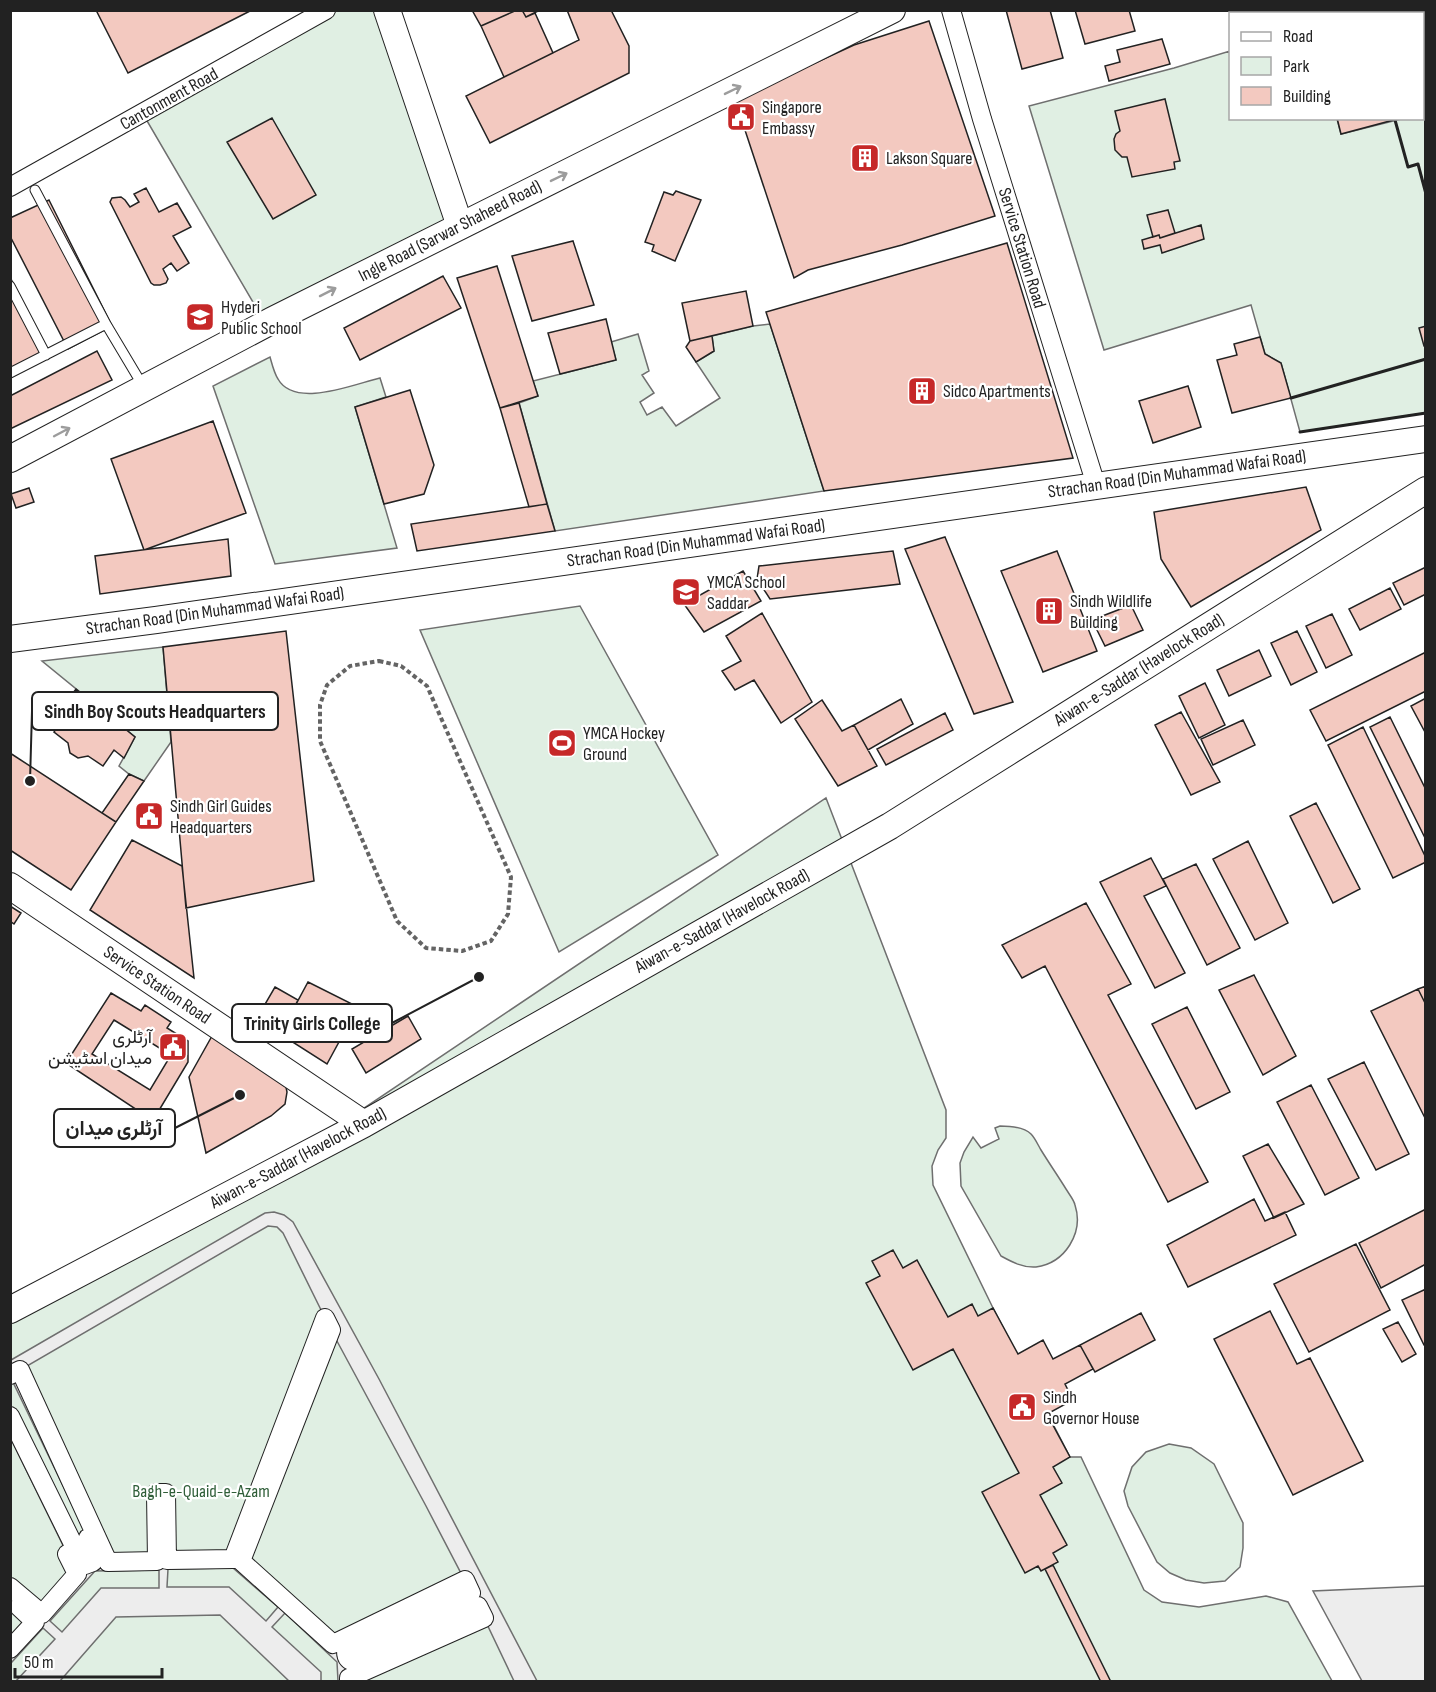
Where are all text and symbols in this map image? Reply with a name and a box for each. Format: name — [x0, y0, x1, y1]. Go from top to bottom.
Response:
legend — [1229, 12, 1424, 120]
text: Road — [1283, 26, 1313, 47]
text: Park — [1283, 56, 1309, 77]
street label: Cantonment Road — [116, 63, 222, 135]
one-way arrow — [724, 83, 742, 95]
text: Building — [1283, 86, 1331, 107]
place label: Singapore Embassy — [762, 97, 822, 139]
public building icon: Singapore Embassy — [725, 101, 757, 133]
building icon: Lakson Square — [849, 142, 881, 174]
place label: Lakson Square — [886, 148, 972, 169]
one-way arrow — [549, 170, 567, 182]
street label: Ingle Road (Sarwar Shaheed Road) — [355, 176, 545, 286]
street label: Service Station Road — [994, 185, 1050, 311]
one-way arrow — [319, 286, 336, 298]
place label: Hyderi Public School — [221, 297, 302, 339]
school or university icon: Hyderi Public School — [184, 301, 216, 333]
building icon: Sidco Apartments — [906, 375, 938, 407]
place label: Sidco Apartments — [943, 381, 1051, 402]
one-way arrow — [53, 425, 71, 437]
street label: Strachan Road (Din Muhammad Wafai Road) — [1047, 445, 1307, 503]
street label: Strachan Road (Din Muhammad Wafai Road) — [566, 514, 826, 572]
place label: YMCA School Saddar — [707, 572, 785, 614]
school or university icon: YMCA School Saddar — [670, 576, 702, 608]
street label: Strachan Road (Din Muhammad Wafai Road) — [85, 582, 345, 640]
place label: Sindh Wildlife Building — [1070, 591, 1152, 633]
building icon: Sindh Wildlife Building — [1033, 595, 1065, 627]
street label: Aiwan-e-Saddar (Havelock Road) — [1049, 609, 1228, 731]
callout: Sindh Boy Scouts Headquarters — [32, 692, 278, 730]
text: Sindh Boy Scouts Headquarters — [44, 700, 266, 724]
place label: YMCA Hockey Ground — [583, 723, 665, 765]
sports icon: YMCA Hockey Ground — [546, 727, 578, 759]
place label: Sindh Girl Guides Headquarters — [170, 796, 272, 838]
public building icon: Sindh Girl Guides Headquarters — [133, 800, 165, 832]
street label: Aiwan-e-Saddar (Havelock Road) — [630, 864, 813, 978]
street label: Service Station Road — [99, 941, 215, 1029]
callout: Trinity Girls College — [232, 1004, 392, 1042]
text: Trinity Girls College — [244, 1012, 380, 1036]
place label: آرٹلری میدان اسٹیشن — [48, 1027, 154, 1069]
public building icon: آرٹلری میدان اسٹیشن — [157, 1031, 189, 1063]
street label: Aiwan-e-Saddar (Havelock Road) — [206, 1103, 389, 1214]
callout: آرٹلری میدان — [54, 1109, 175, 1147]
text: آرٹلری میدان — [66, 1117, 164, 1141]
place label: Sindh Governor House — [1043, 1387, 1140, 1429]
public building icon: Sindh Governor House — [1006, 1391, 1038, 1423]
park label: Bagh-e-Quaid-e-Azam — [132, 1481, 270, 1502]
scale bar — [15, 1641, 162, 1679]
text: 50 m — [24, 1652, 54, 1673]

